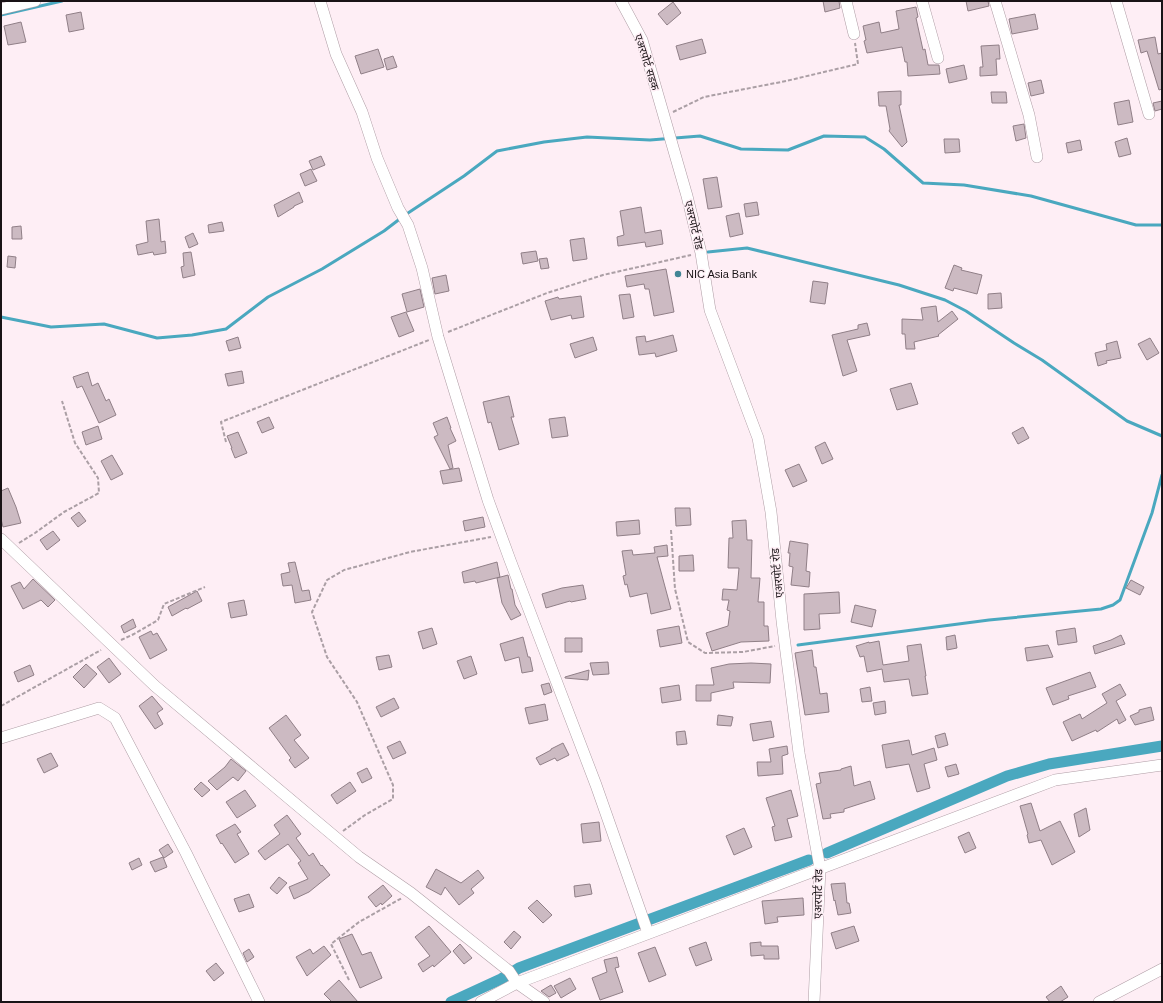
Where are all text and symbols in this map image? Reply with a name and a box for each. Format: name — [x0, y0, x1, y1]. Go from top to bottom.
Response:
street label: एअरपोर्ट सडक — [632, 32, 662, 92]
street label: एअरपोर्ट रोड — [683, 199, 705, 251]
place label: NIC Asia Bank — [686, 268, 757, 280]
marker: NIC Asia Bank — [673, 269, 683, 279]
street label: एअरपोर्ट रोड — [769, 548, 785, 598]
street label: एअरपोर्ट रोड — [812, 869, 824, 919]

